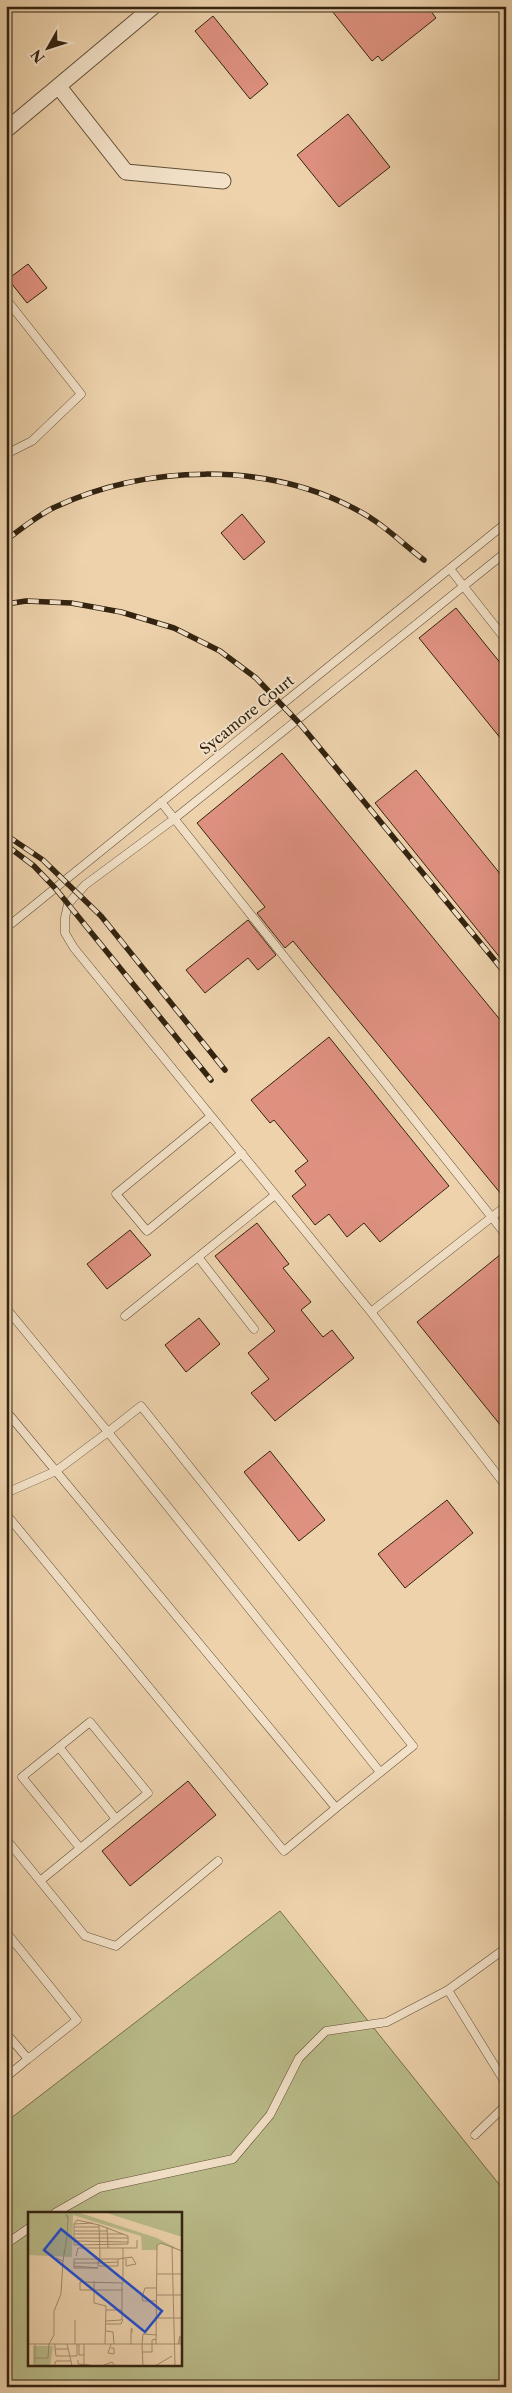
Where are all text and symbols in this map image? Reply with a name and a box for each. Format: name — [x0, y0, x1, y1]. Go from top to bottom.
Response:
north arrow — [22, 22, 72, 72]
text: N — [27, 46, 49, 67]
street label: Sycamore Court — [196, 670, 298, 758]
inset map — [28, 2212, 181, 2366]

